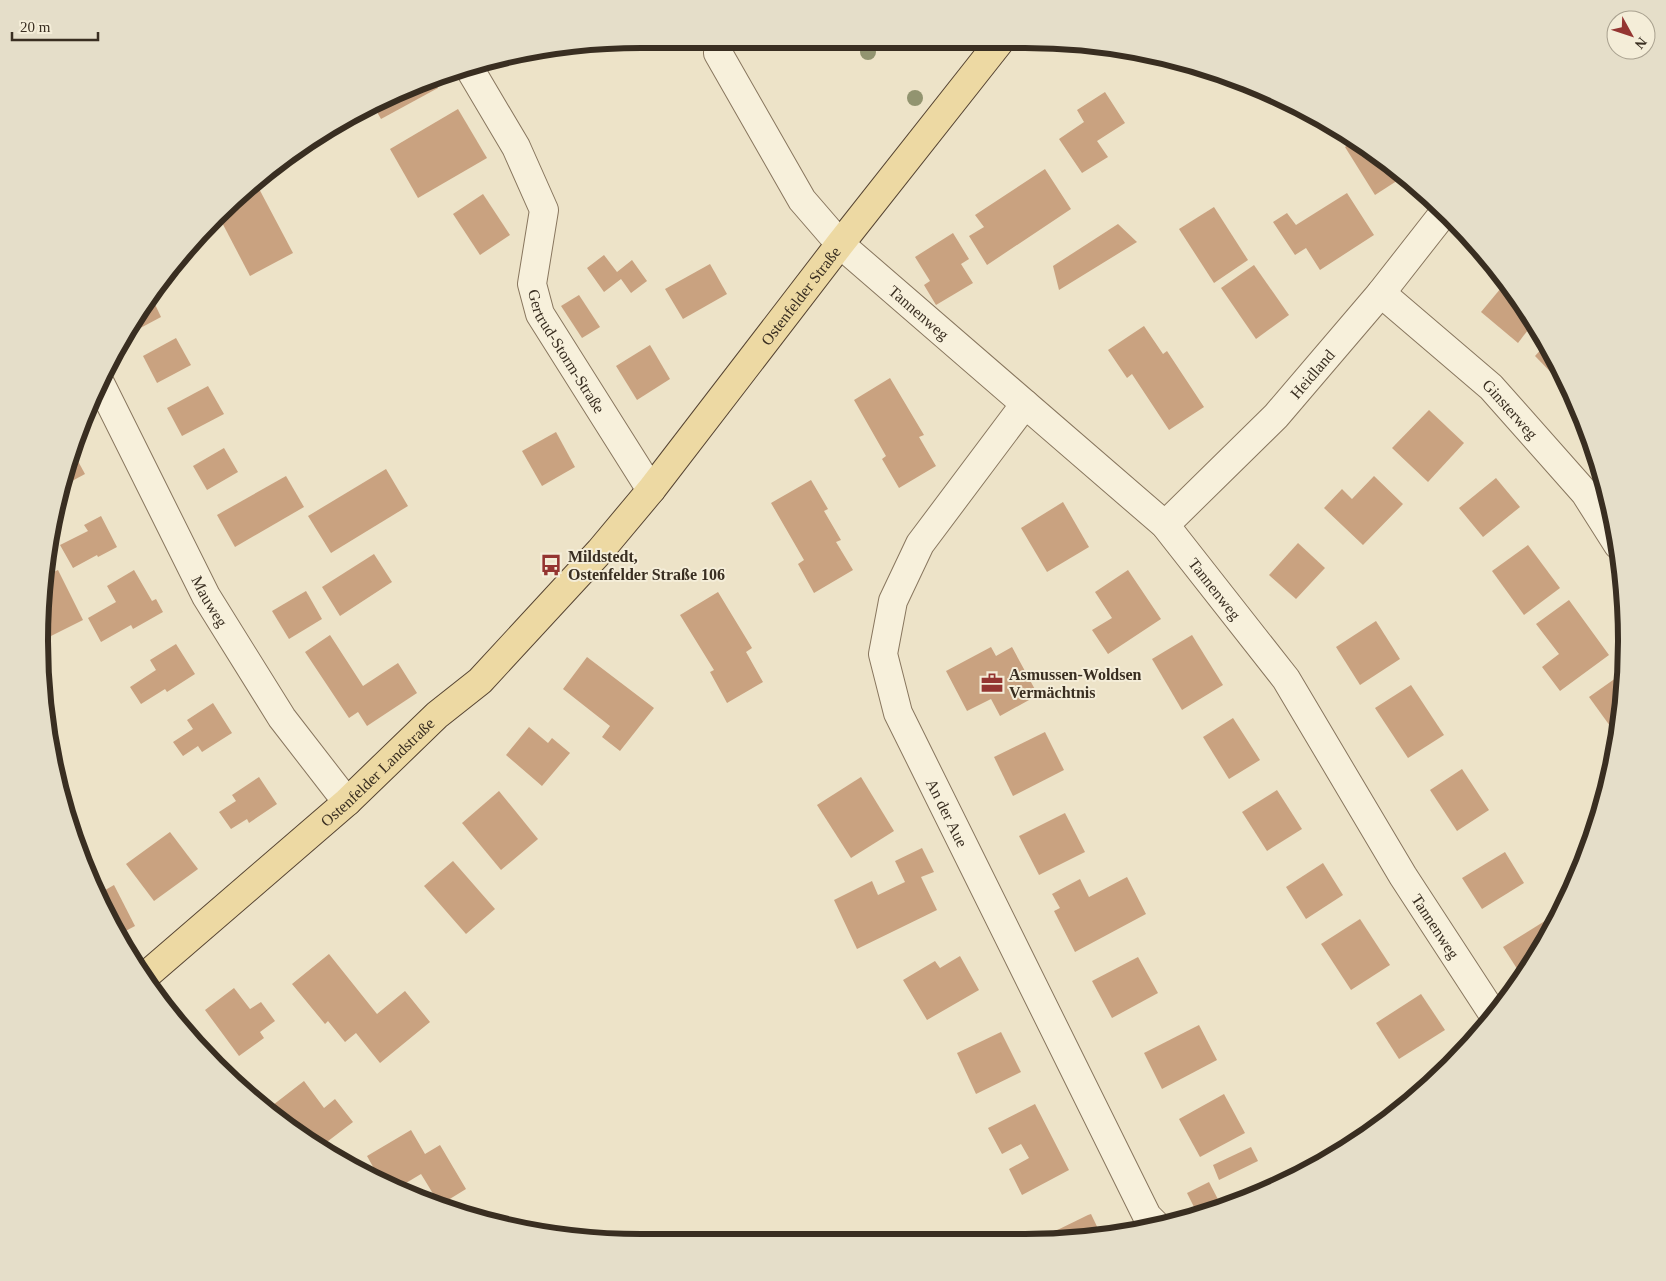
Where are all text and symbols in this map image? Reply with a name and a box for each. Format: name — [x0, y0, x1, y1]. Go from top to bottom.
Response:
scale bar — [12, 10, 99, 42]
north arrow — [1606, 10, 1656, 60]
text: 20 m — [20, 19, 51, 35]
text: N — [1632, 34, 1650, 52]
street label: Ostenfelder Straße — [758, 243, 844, 349]
street label: Tannenweg — [885, 282, 952, 344]
street label: Gertrud-Storm-Straße — [525, 287, 608, 416]
street label: Heidland — [1287, 346, 1338, 402]
street label: Ginsterweg — [1479, 376, 1541, 443]
place label: Mildstedt, Ostenfelder Straße 106 — [568, 548, 725, 583]
bus stop icon: Mildstedt, Ostenfelder Straße 106 — [538, 552, 564, 578]
street label: Tannenweg — [1185, 555, 1244, 624]
street label: Mauweg — [188, 573, 231, 630]
place label: Asmussen-Woldsen Vermächtnis — [1009, 666, 1142, 701]
office icon: Asmussen-Woldsen Vermächtnis — [979, 670, 1005, 696]
street label: Ostenfelder Landstraße — [317, 715, 438, 830]
street label: An der Aue — [923, 776, 971, 850]
street label: Tannenweg — [1408, 891, 1463, 962]

